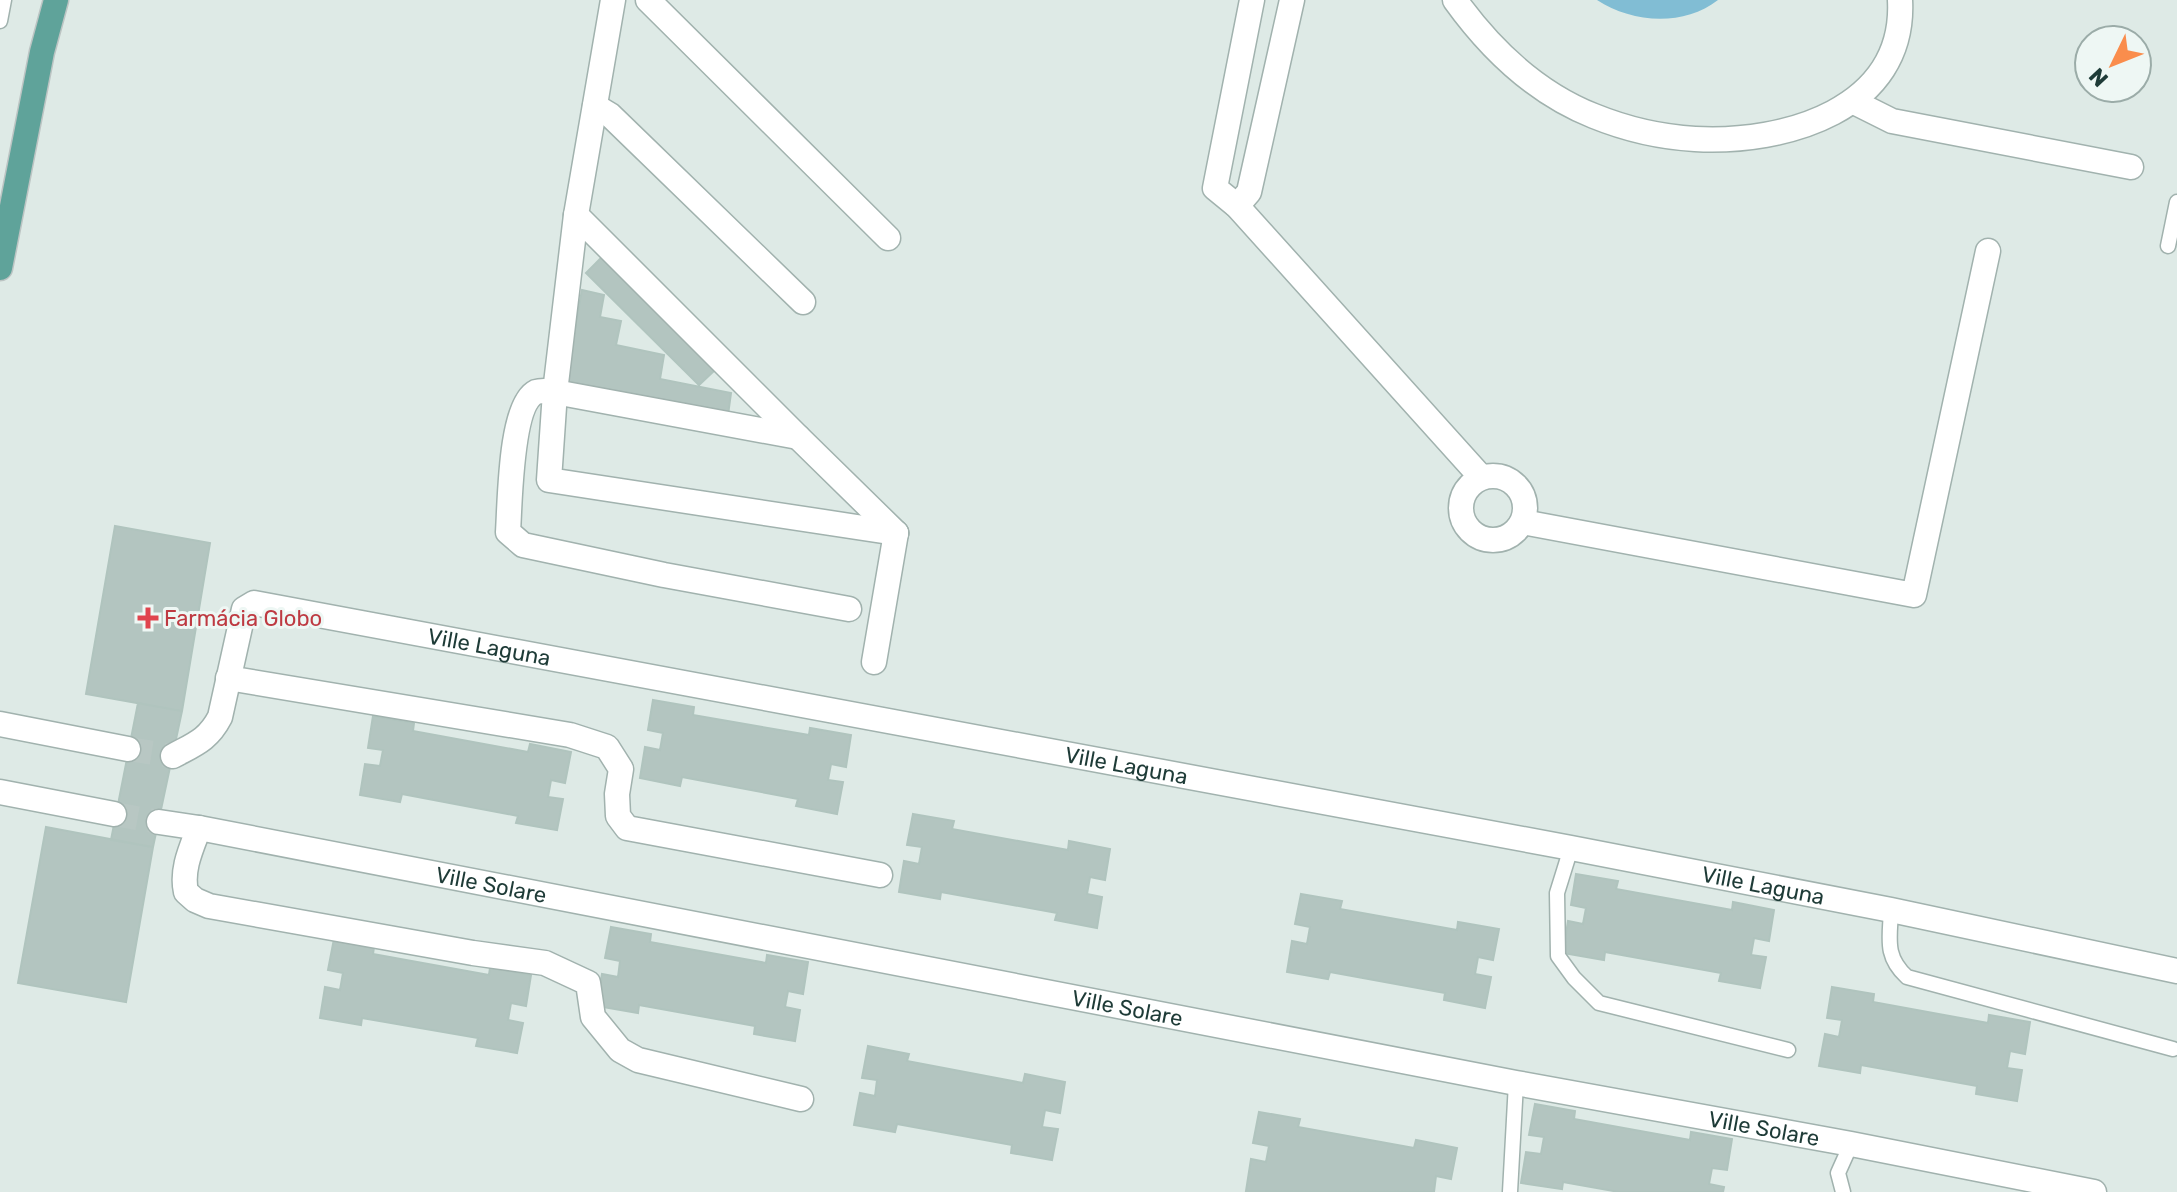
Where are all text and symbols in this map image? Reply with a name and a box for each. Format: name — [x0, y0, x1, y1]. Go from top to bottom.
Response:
north arrow — [2073, 24, 2153, 104]
text: N — [2083, 62, 2114, 92]
place label: Farmácia Globo — [164, 605, 322, 632]
marker: Farmácia Globo — [139, 609, 157, 627]
street label: Ville Laguna — [426, 622, 553, 671]
street label: Ville Laguna — [1063, 741, 1190, 790]
street label: Ville Laguna — [1699, 860, 1827, 910]
street label: Ville Solare — [433, 861, 549, 909]
street label: Ville Solare — [1070, 984, 1185, 1032]
street label: Ville Solare — [1706, 1105, 1822, 1152]

